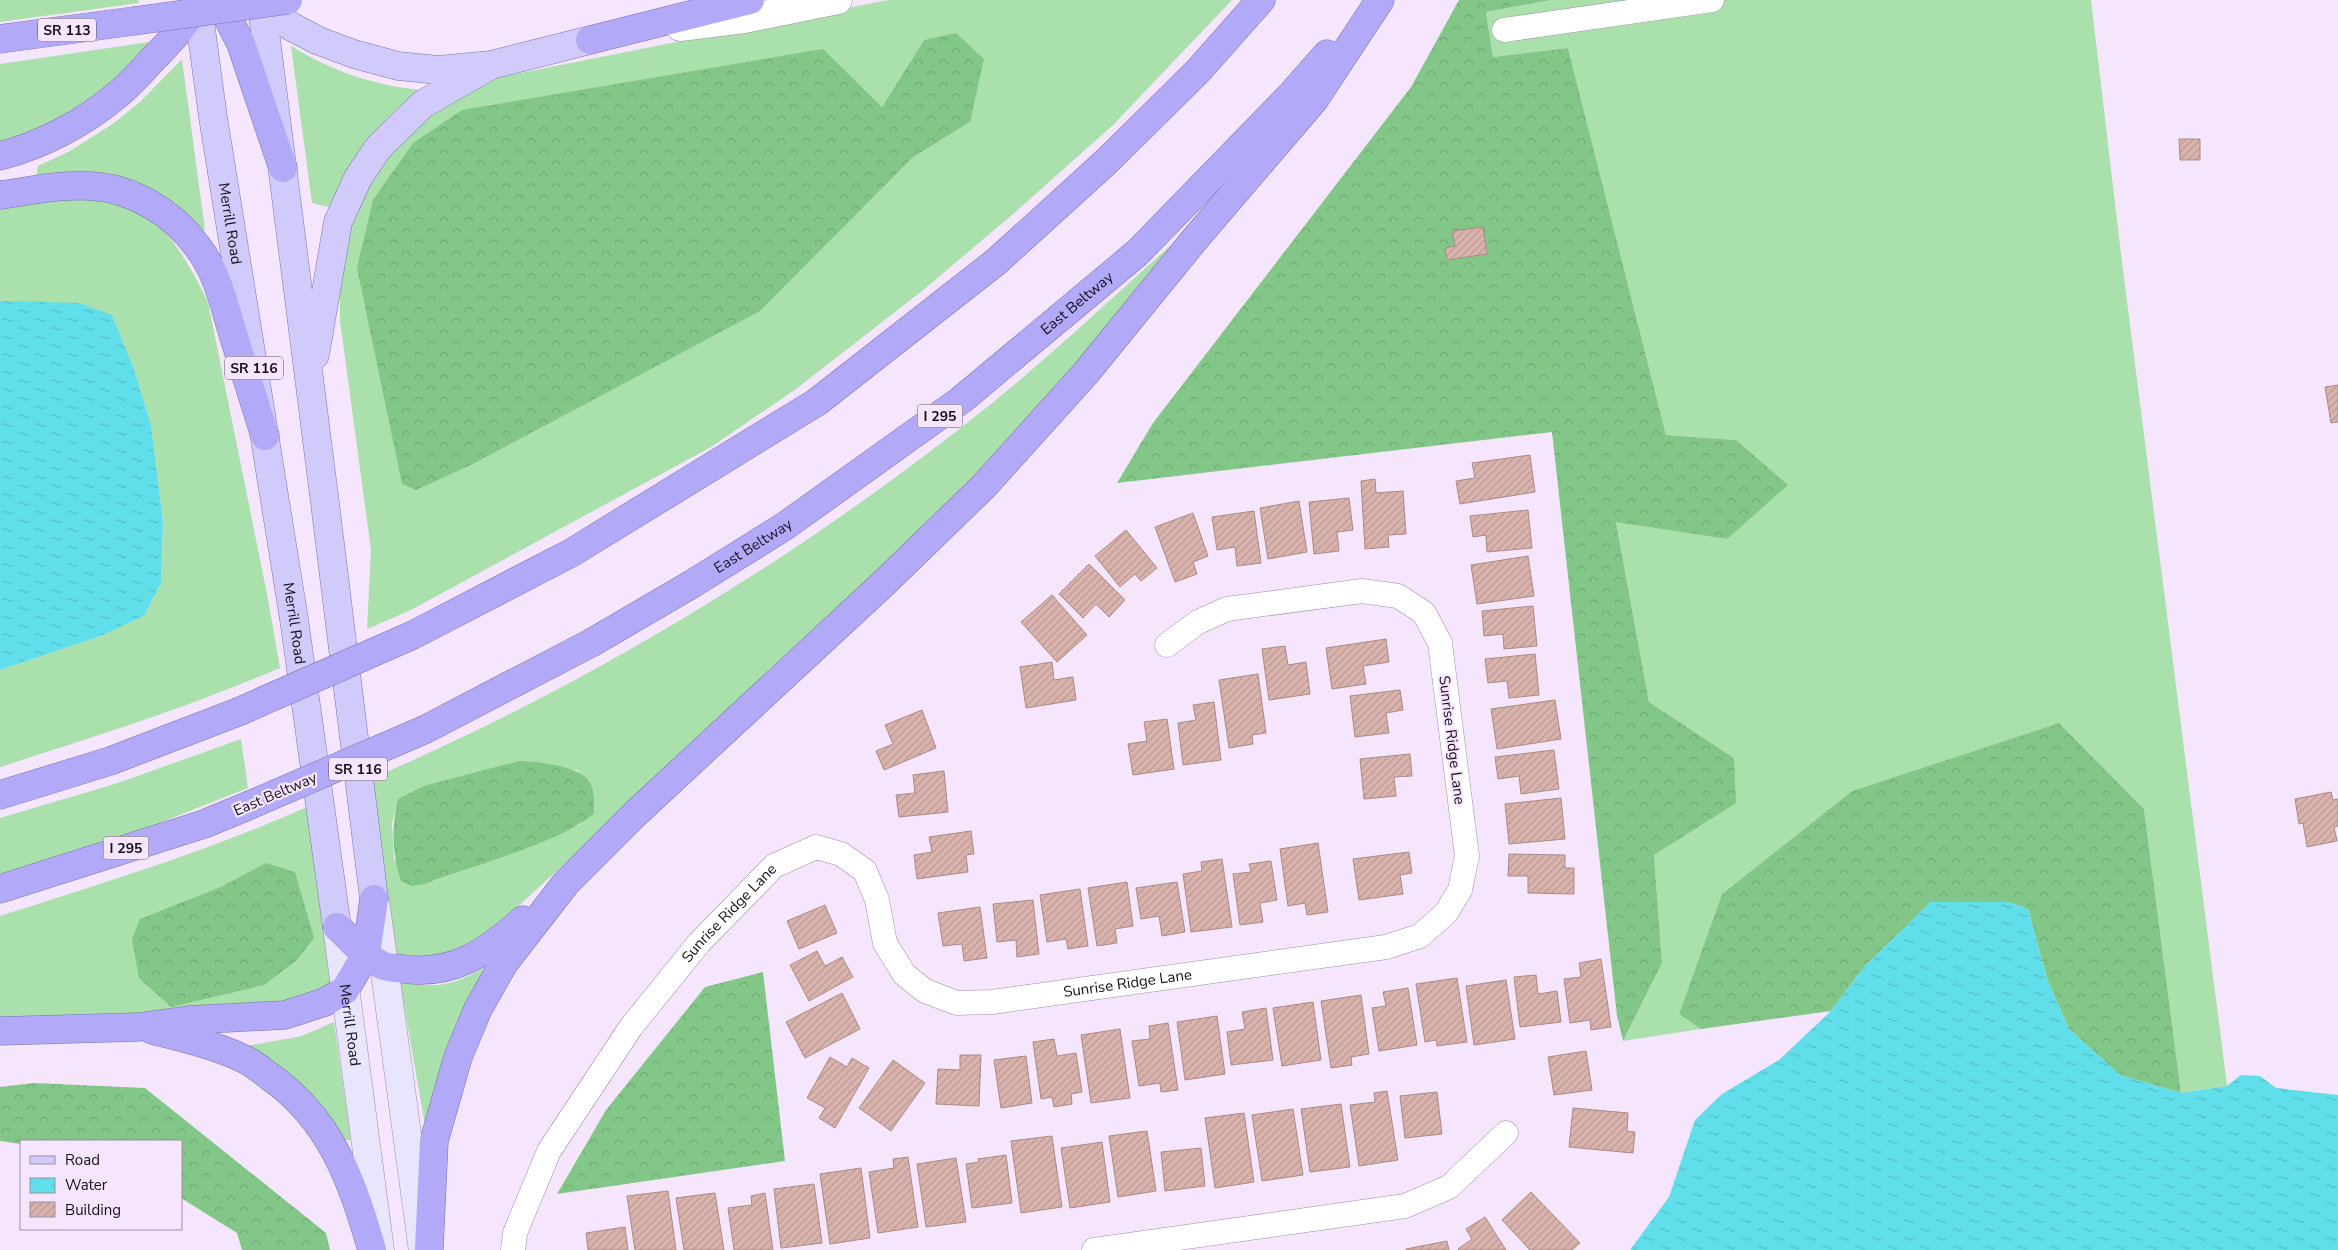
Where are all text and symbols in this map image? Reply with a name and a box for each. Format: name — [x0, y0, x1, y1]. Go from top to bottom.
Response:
road number: SR 113 — [38, 18, 96, 42]
street label: Merrill Road — [214, 181, 247, 266]
street label: East Beltway — [1036, 267, 1117, 339]
road number: SR 116 — [225, 356, 283, 379]
road number: I 295 — [918, 404, 962, 428]
street label: East Beltway — [710, 514, 797, 578]
street label: Merrill Road — [278, 581, 310, 666]
street label: Sunrise Ridge Lane — [1434, 674, 1470, 806]
road number: SR 116 — [329, 758, 387, 781]
street label: East Beltway — [230, 767, 320, 821]
road number: I 295 — [104, 836, 148, 860]
street label: Sunrise Ridge Lane — [677, 859, 781, 967]
street label: Sunrise Ridge Lane — [1062, 964, 1193, 1002]
street label: Merrill Road — [335, 983, 365, 1067]
legend — [20, 1140, 182, 1230]
text: Road — [65, 1150, 100, 1170]
text: Water — [65, 1175, 108, 1195]
text: Building — [65, 1200, 121, 1220]

